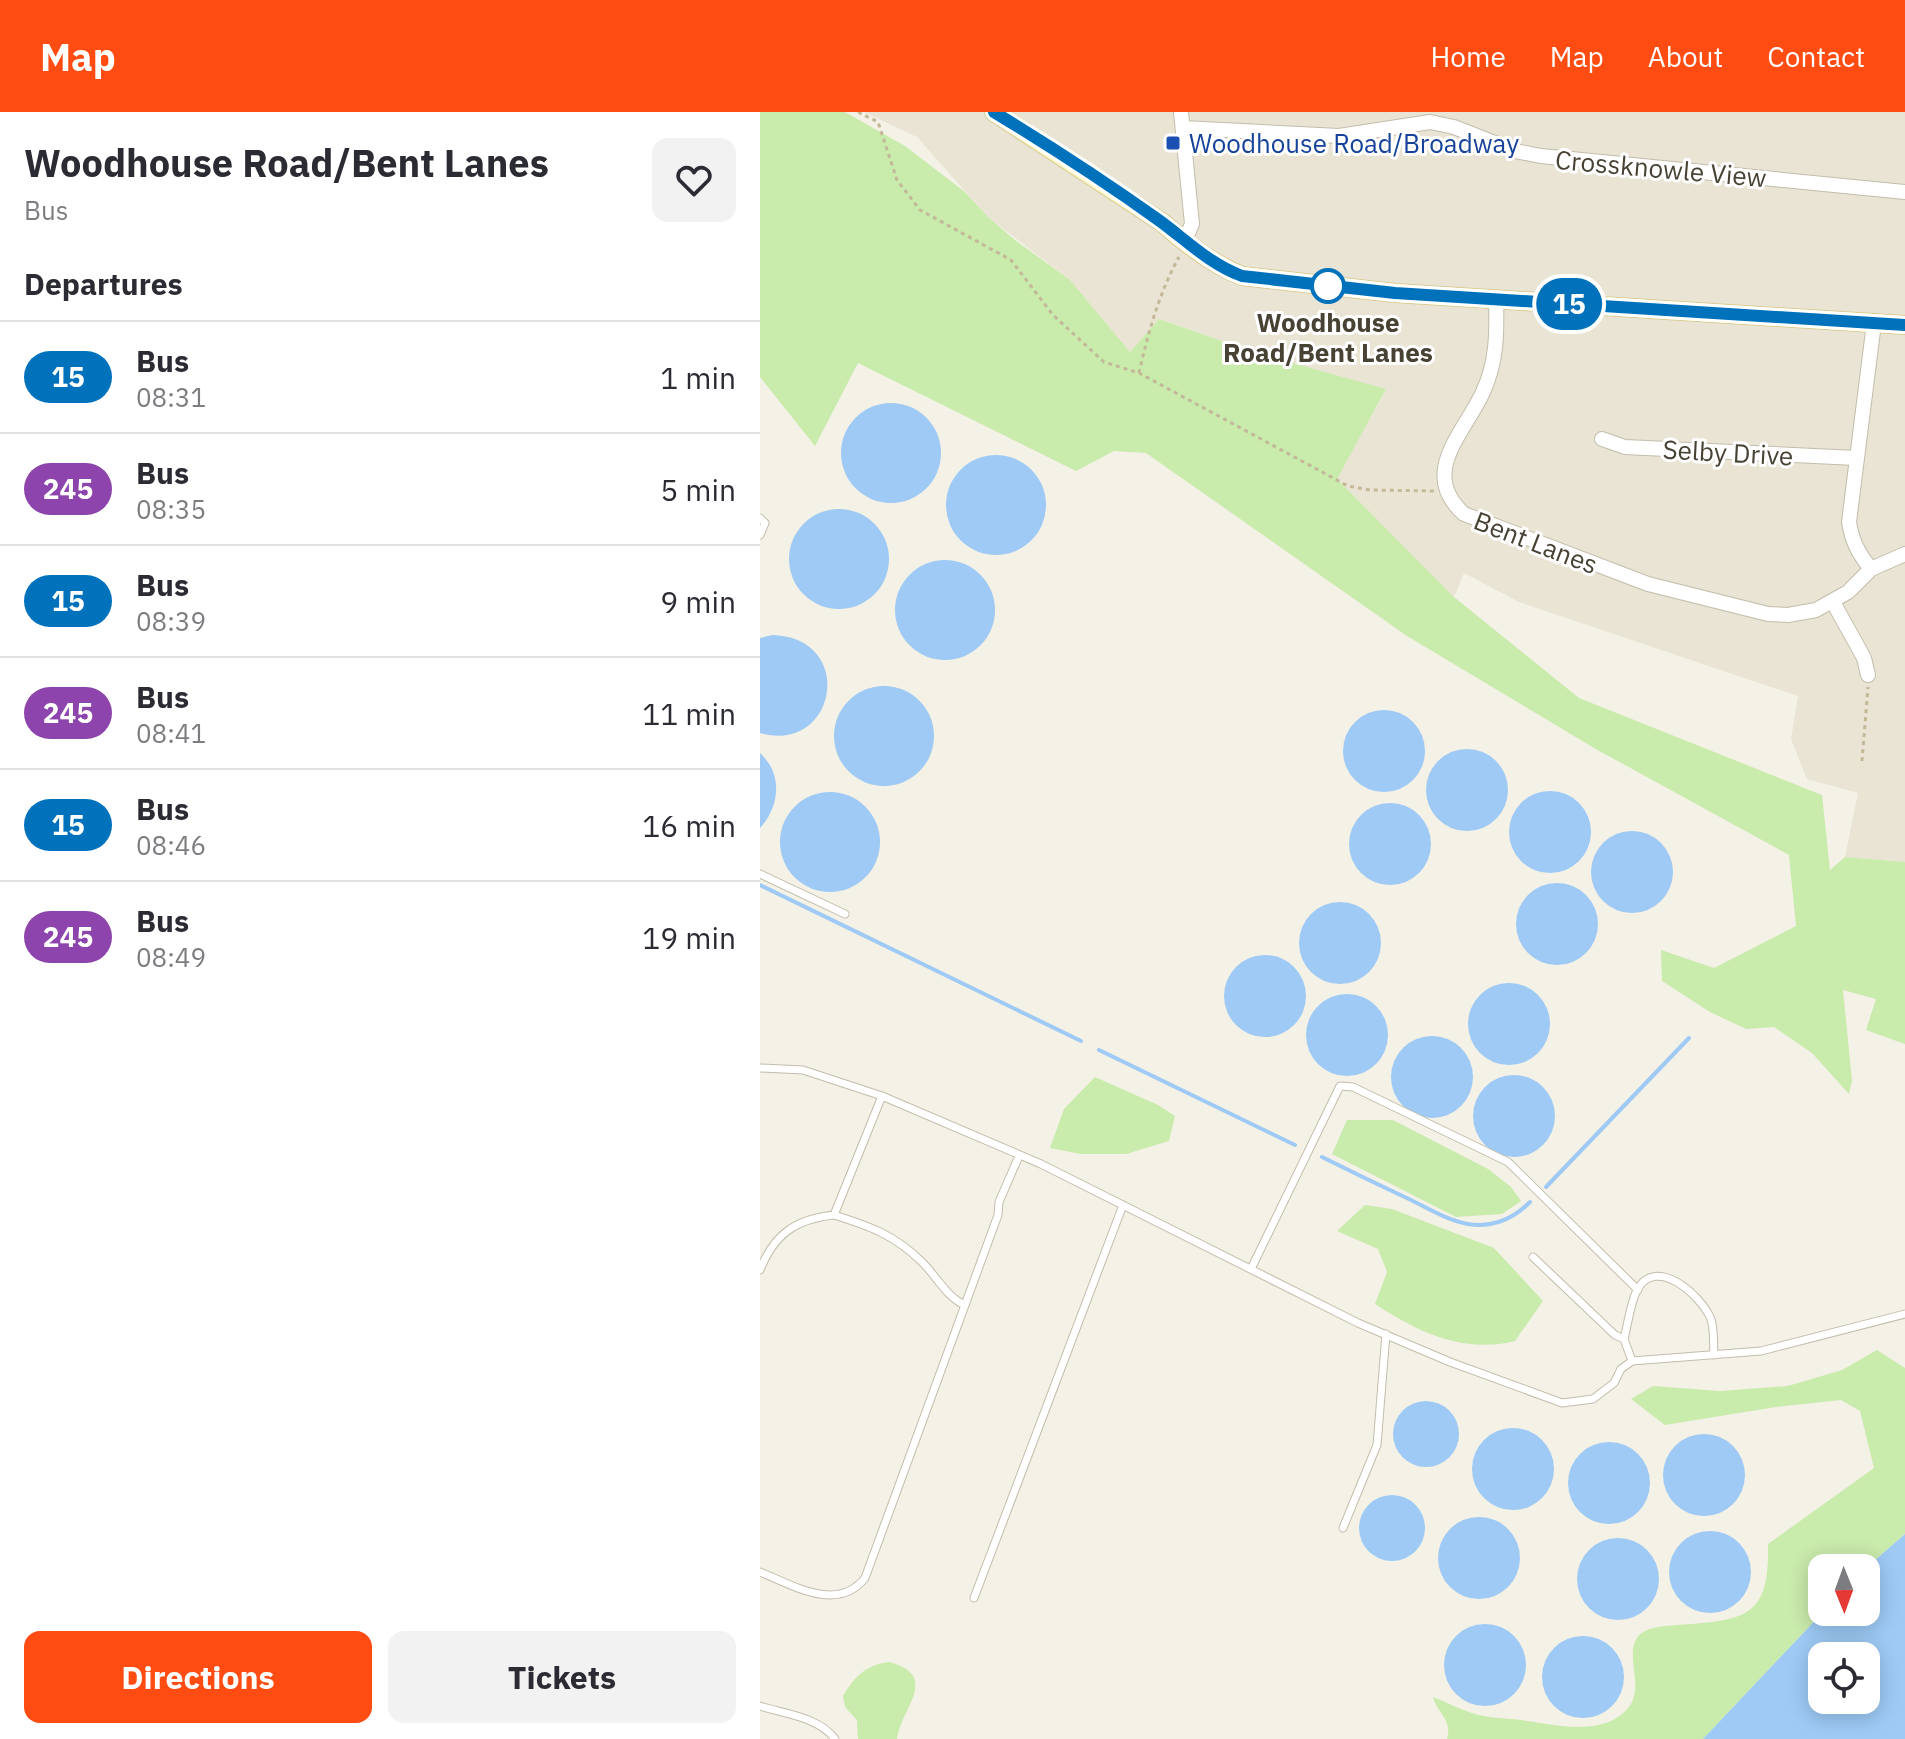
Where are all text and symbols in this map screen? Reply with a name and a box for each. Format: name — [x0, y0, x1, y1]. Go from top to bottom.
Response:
text: Map — [40, 32, 116, 81]
text: Home — [1430, 38, 1506, 75]
text: Map — [1550, 38, 1604, 75]
text: About — [1648, 38, 1723, 75]
text: Contact — [1767, 38, 1865, 75]
place label: Woodhouse Road/Broadway — [1189, 126, 1519, 160]
marker: Woodhouse Road/Broadway — [1164, 134, 1182, 152]
text: Woodhouse Road/Bent Lanes — [24, 138, 549, 187]
button: heart — [652, 138, 736, 222]
street label: Crossknowle View — [1554, 142, 1768, 194]
text: Bus — [24, 193, 68, 227]
text: Departures — [24, 264, 183, 303]
marker: Woodhouse Road/Bent Lanes — [1311, 269, 1345, 303]
line badge: 15 — [1533, 278, 1605, 330]
text: 15 — [1552, 285, 1586, 322]
place label: Woodhouse Road/Bent Lanes — [1223, 305, 1433, 369]
text: Bus — [136, 341, 189, 380]
text: 15 — [51, 358, 85, 395]
text: 1 min — [660, 358, 736, 397]
text: 08:31 — [136, 380, 206, 414]
street label: Selby Drive — [1662, 432, 1794, 472]
text: Bus — [136, 453, 189, 492]
text: 245 — [43, 470, 93, 507]
text: 5 min — [660, 470, 736, 509]
text: 08:35 — [136, 492, 206, 526]
street label: Bent Lanes — [1469, 503, 1603, 581]
text: Bus — [136, 565, 189, 604]
text: 15 — [51, 582, 85, 619]
text: 9 min — [660, 582, 736, 621]
text: 08:39 — [136, 604, 206, 638]
text: Bus — [136, 677, 189, 716]
text: 245 — [43, 694, 93, 731]
text: 11 min — [642, 694, 736, 733]
text: 08:41 — [136, 716, 206, 750]
text: Bus — [136, 789, 189, 828]
text: 15 — [51, 806, 85, 843]
text: 16 min — [642, 806, 736, 845]
text: 08:46 — [136, 828, 206, 862]
text: Bus — [136, 901, 189, 940]
text: 245 — [43, 918, 93, 955]
text: 19 min — [642, 918, 736, 957]
text: 08:49 — [136, 940, 206, 974]
north arrow — [1808, 1554, 1880, 1626]
map controls — [1808, 1554, 1880, 1714]
button: Directions — [24, 1631, 372, 1723]
button: Tickets — [388, 1631, 736, 1723]
button: locate — [1808, 1642, 1880, 1714]

